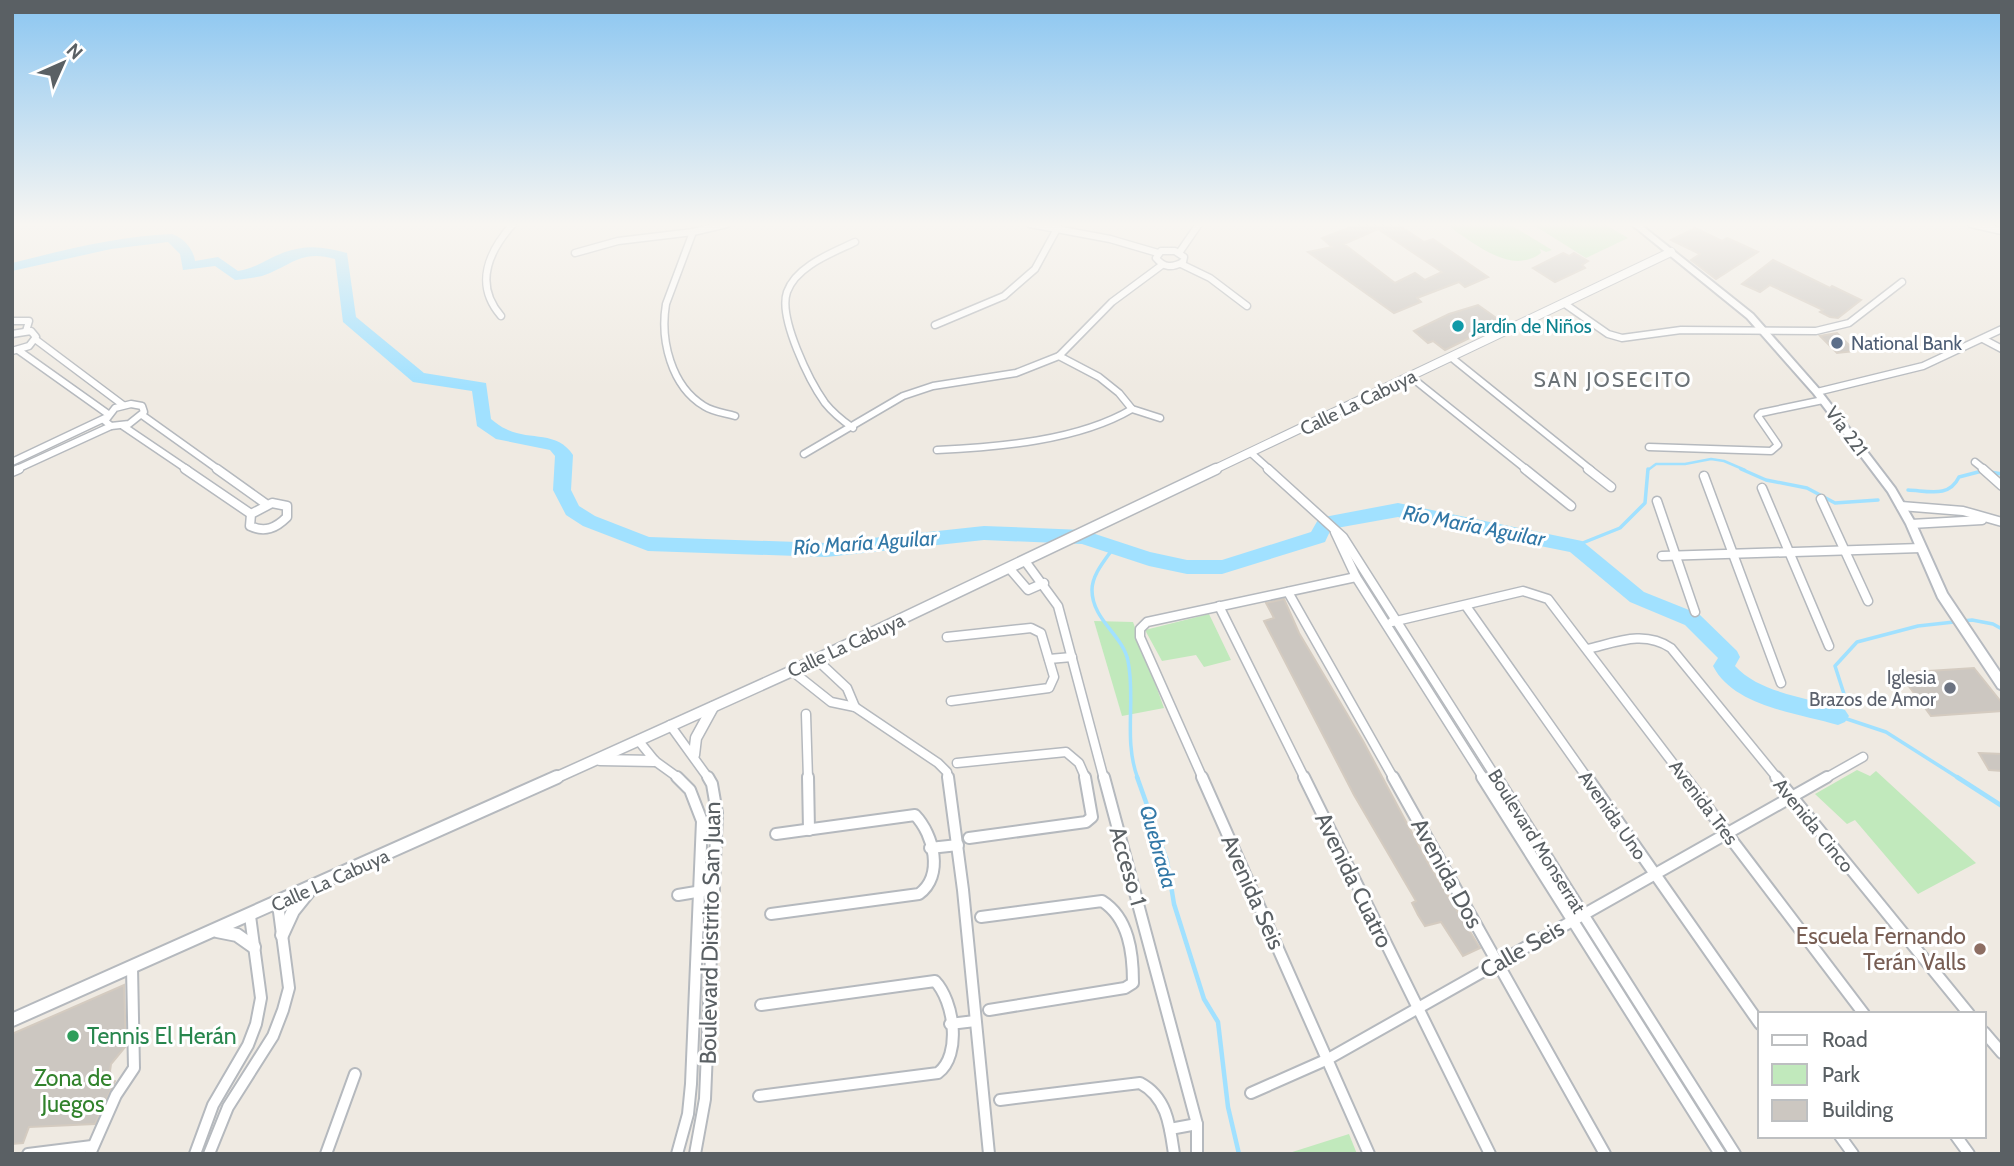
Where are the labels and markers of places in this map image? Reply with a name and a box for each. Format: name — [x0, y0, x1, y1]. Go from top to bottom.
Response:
place label: Jardín de Niños — [1471, 315, 1592, 338]
marker: Jardín de Niños — [1450, 318, 1466, 334]
place label: National Bank — [1851, 332, 1963, 355]
marker: National Bank — [1829, 335, 1845, 351]
place label: Iglesia Brazos de Amor — [1809, 666, 1936, 711]
marker: Iglesia Brazos de Amor — [1942, 680, 1958, 696]
place label: Escuela Fernando Terán Valls — [1796, 922, 1966, 976]
marker: Escuela Fernando Terán Valls — [1972, 941, 1988, 957]
place label: Tennis El Herán — [87, 1022, 237, 1050]
marker: Tennis El Herán — [65, 1028, 81, 1044]

